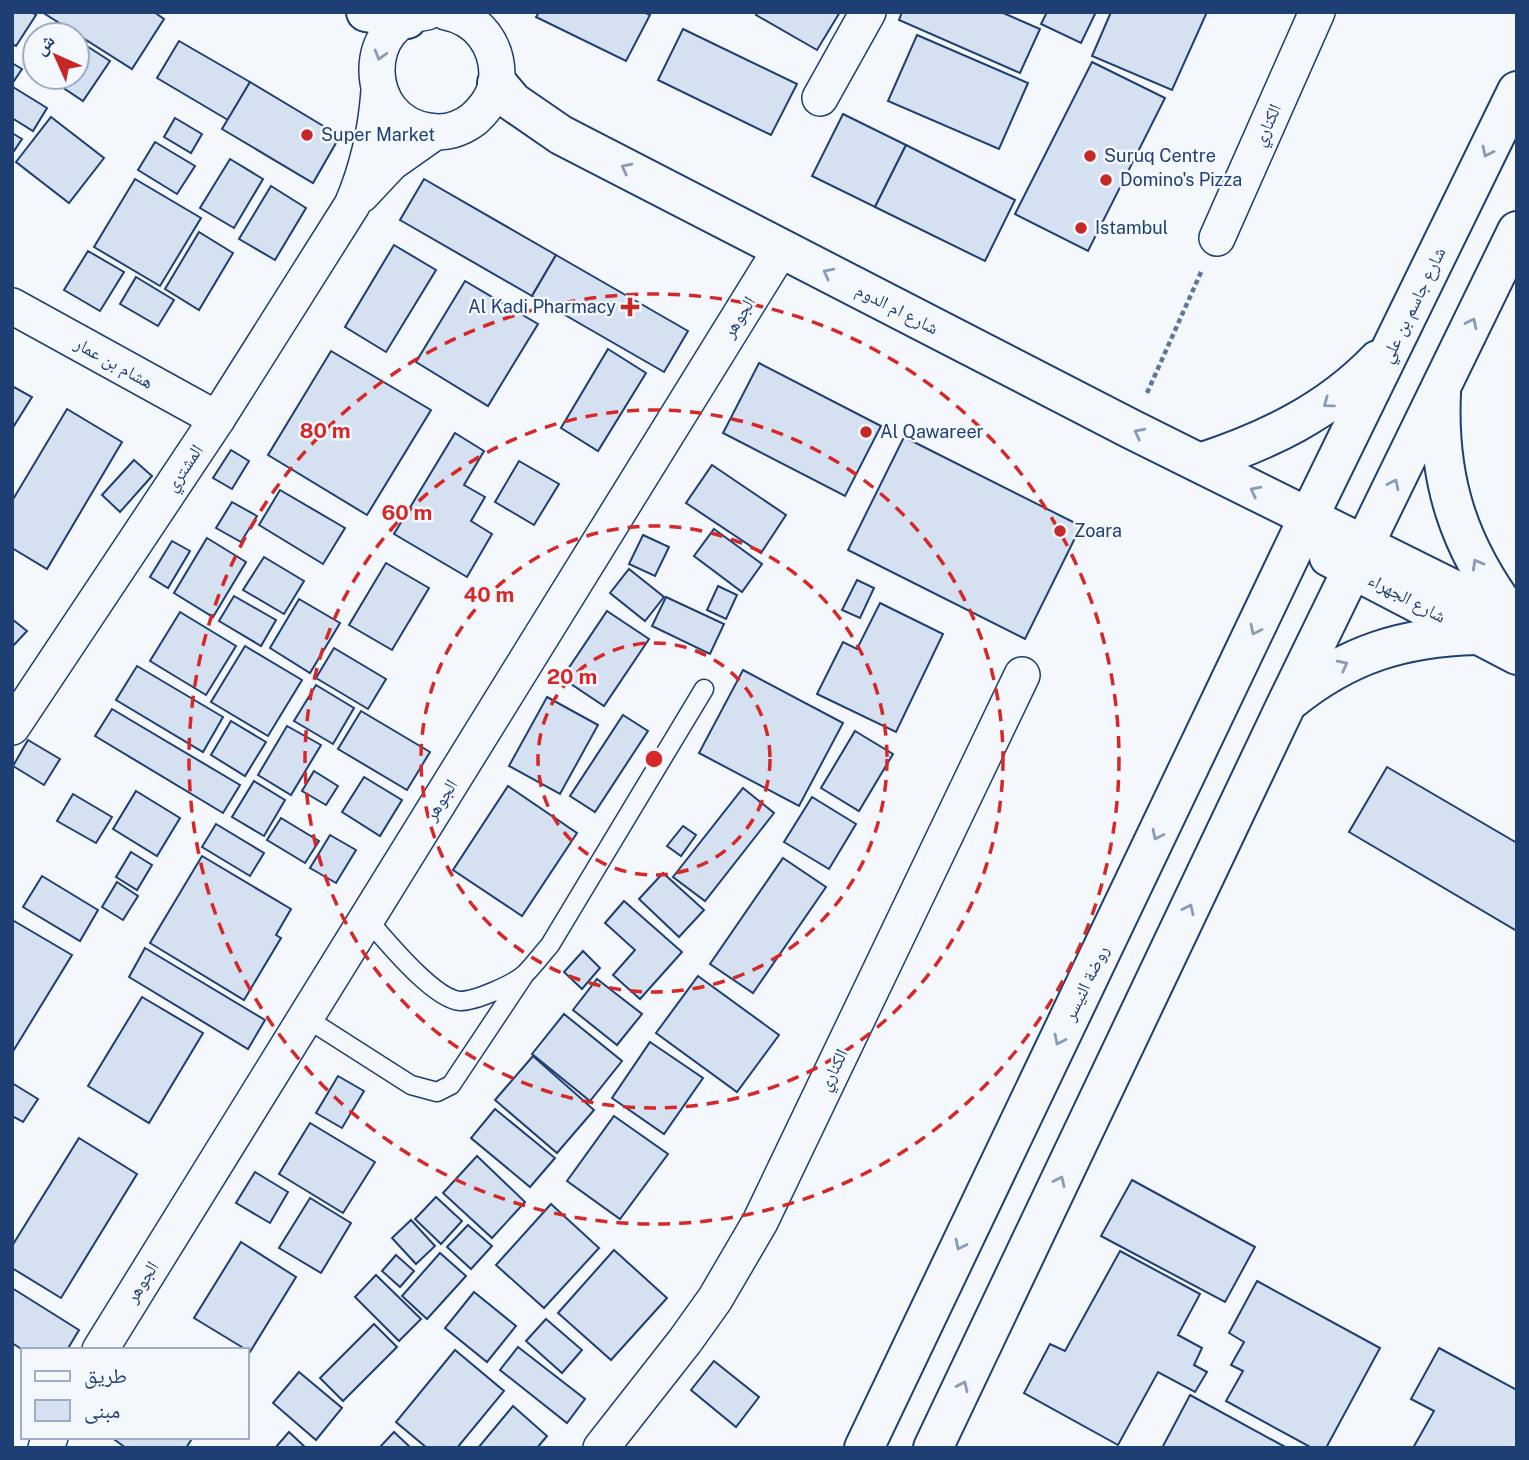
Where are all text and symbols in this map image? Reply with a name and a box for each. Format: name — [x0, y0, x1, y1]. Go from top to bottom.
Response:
north arrow — [21, 21, 91, 91]
text: ش — [29, 29, 60, 60]
one-way arrow — [374, 49, 388, 61]
street label: الكناري — [1248, 100, 1289, 151]
place label: Super Market — [321, 124, 435, 145]
marker: Super Market — [299, 127, 315, 143]
place label: Suruq Centre — [1104, 145, 1216, 166]
one-way arrow — [1481, 145, 1495, 157]
marker: Suruq Centre — [1082, 148, 1098, 164]
one-way arrow — [621, 163, 633, 177]
place label: Domino's Pizza — [1120, 169, 1242, 190]
marker: Domino's Pizza — [1098, 172, 1114, 188]
place label: Istambul — [1095, 217, 1168, 238]
marker: Istambul — [1073, 220, 1089, 236]
street label: شارع جاسم بن علي — [1375, 244, 1454, 368]
one-way arrow — [823, 268, 835, 282]
street label: شارع ام الدوم — [851, 279, 942, 340]
street label: الجوهر — [717, 292, 760, 342]
place label: Al Kadi Pharmacy — [468, 296, 616, 317]
marker: Al Kadi Pharmacy — [622, 299, 638, 315]
one-way arrow — [1463, 318, 1477, 330]
street label: هشام بن عمار — [69, 332, 157, 395]
one-way arrow — [1323, 395, 1336, 407]
text: 80 m — [299, 418, 351, 443]
place label: Al Qawareer — [880, 421, 984, 442]
marker: Al Qawareer — [858, 424, 874, 440]
one-way arrow — [1134, 427, 1146, 441]
street label: المشتري — [160, 440, 211, 498]
one-way arrow — [1386, 479, 1400, 491]
one-way arrow — [1249, 485, 1262, 499]
text: 60 m — [382, 500, 432, 525]
place label: Zoara — [1074, 520, 1122, 541]
marker: Zoara — [1052, 523, 1068, 539]
one-way arrow — [1472, 559, 1485, 571]
street label: شارع الجهراء — [1364, 568, 1450, 628]
text: 40 m — [464, 582, 514, 607]
one-way arrow — [1250, 623, 1264, 635]
one-way arrow — [1336, 659, 1348, 673]
text: 20 m — [547, 664, 597, 689]
centre of rings — [642, 747, 666, 771]
street label: الجوهر — [419, 775, 462, 825]
one-way arrow — [1151, 828, 1165, 840]
one-way arrow — [1181, 903, 1195, 916]
street label: روضة النيسر — [1058, 942, 1113, 1025]
one-way arrow — [1053, 1033, 1067, 1045]
street label: الكناري — [813, 1045, 856, 1096]
one-way arrow — [1052, 1175, 1066, 1188]
one-way arrow — [955, 1238, 969, 1250]
street label: الجوهر — [120, 1257, 163, 1307]
legend — [21, 1348, 248, 1439]
text: طريق — [84, 1363, 127, 1389]
one-way arrow — [954, 1381, 968, 1393]
text: مبنى — [84, 1398, 120, 1424]

